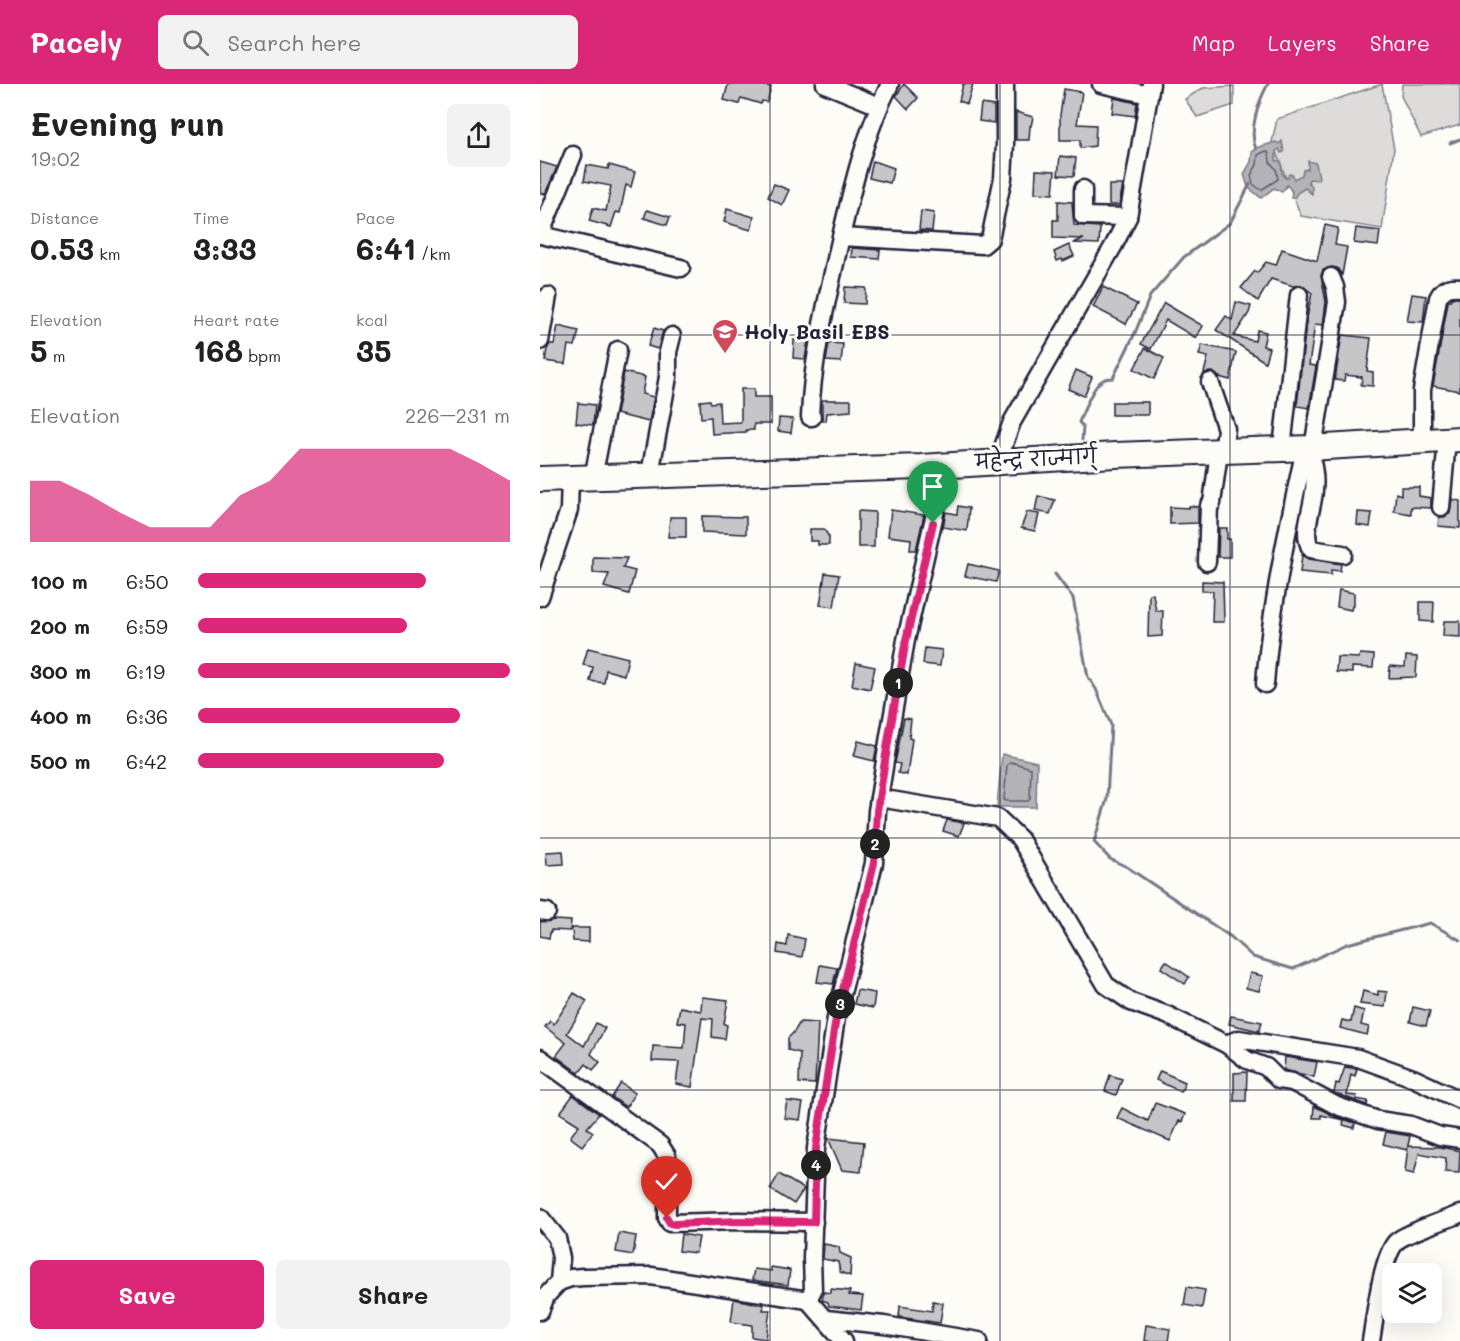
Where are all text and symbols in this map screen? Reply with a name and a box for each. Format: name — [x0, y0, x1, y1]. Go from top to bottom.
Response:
search box — [158, 15, 578, 69]
text: Pacely — [30, 24, 122, 60]
icon: search — [179, 26, 212, 59]
text: Search here — [227, 28, 361, 57]
text: Map — [1192, 29, 1235, 56]
text: Layers — [1268, 29, 1337, 56]
text: Share — [1370, 29, 1430, 56]
text: Evening run — [30, 101, 224, 144]
button: share — [447, 104, 510, 167]
text: 19:02 — [30, 145, 80, 171]
text: Distance — [30, 207, 99, 228]
text: Time — [193, 207, 229, 228]
text: Pace — [356, 207, 395, 228]
text: 0.53 — [30, 228, 94, 268]
text: 3:33 — [193, 228, 257, 268]
text: 6:41 — [356, 228, 416, 268]
text: km — [94, 243, 120, 264]
text: /km — [416, 243, 451, 264]
text: Elevation — [30, 309, 102, 330]
text: Heart rate — [193, 309, 279, 330]
text: kcal — [356, 309, 388, 330]
school or university icon: Holy Basil EBS — [710, 317, 740, 355]
place label: Holy Basil EBS — [744, 318, 890, 344]
text: 5 — [30, 330, 48, 370]
text: 168 — [193, 330, 243, 370]
text: 35 — [356, 330, 392, 370]
text: m — [48, 345, 65, 366]
text: bpm — [243, 345, 281, 366]
text: Elevation — [30, 402, 120, 428]
text: 226–231 m — [405, 402, 510, 428]
street label: महेन्द्र राज्मार्ग् — [973, 440, 1099, 478]
pin — [907, 461, 958, 523]
icon: arrive — [916, 470, 949, 503]
text: 100 m — [30, 568, 88, 594]
text: 6:50 — [126, 568, 168, 594]
text: 200 m — [30, 613, 90, 639]
text: 6:59 — [126, 613, 168, 639]
text: 300 m — [30, 658, 91, 684]
text: 6:19 — [126, 658, 165, 684]
pin: 1 — [883, 668, 913, 698]
text: 1 — [894, 672, 902, 693]
text: 400 m — [30, 703, 91, 729]
text: 6:36 — [126, 703, 168, 729]
text: 500 m — [30, 748, 90, 774]
text: 6:42 — [126, 748, 167, 774]
pin: 2 — [860, 829, 890, 859]
text: 2 — [871, 833, 879, 854]
pin: 3 — [825, 989, 855, 1019]
text: 3 — [835, 993, 845, 1014]
pin: 4 — [801, 1150, 831, 1180]
text: 4 — [811, 1154, 821, 1175]
pin — [641, 1156, 692, 1218]
icon: check — [650, 1165, 683, 1198]
button: Save — [30, 1260, 264, 1329]
button: Share — [276, 1260, 510, 1329]
map controls — [1382, 1263, 1442, 1323]
button: layers — [1382, 1263, 1442, 1323]

